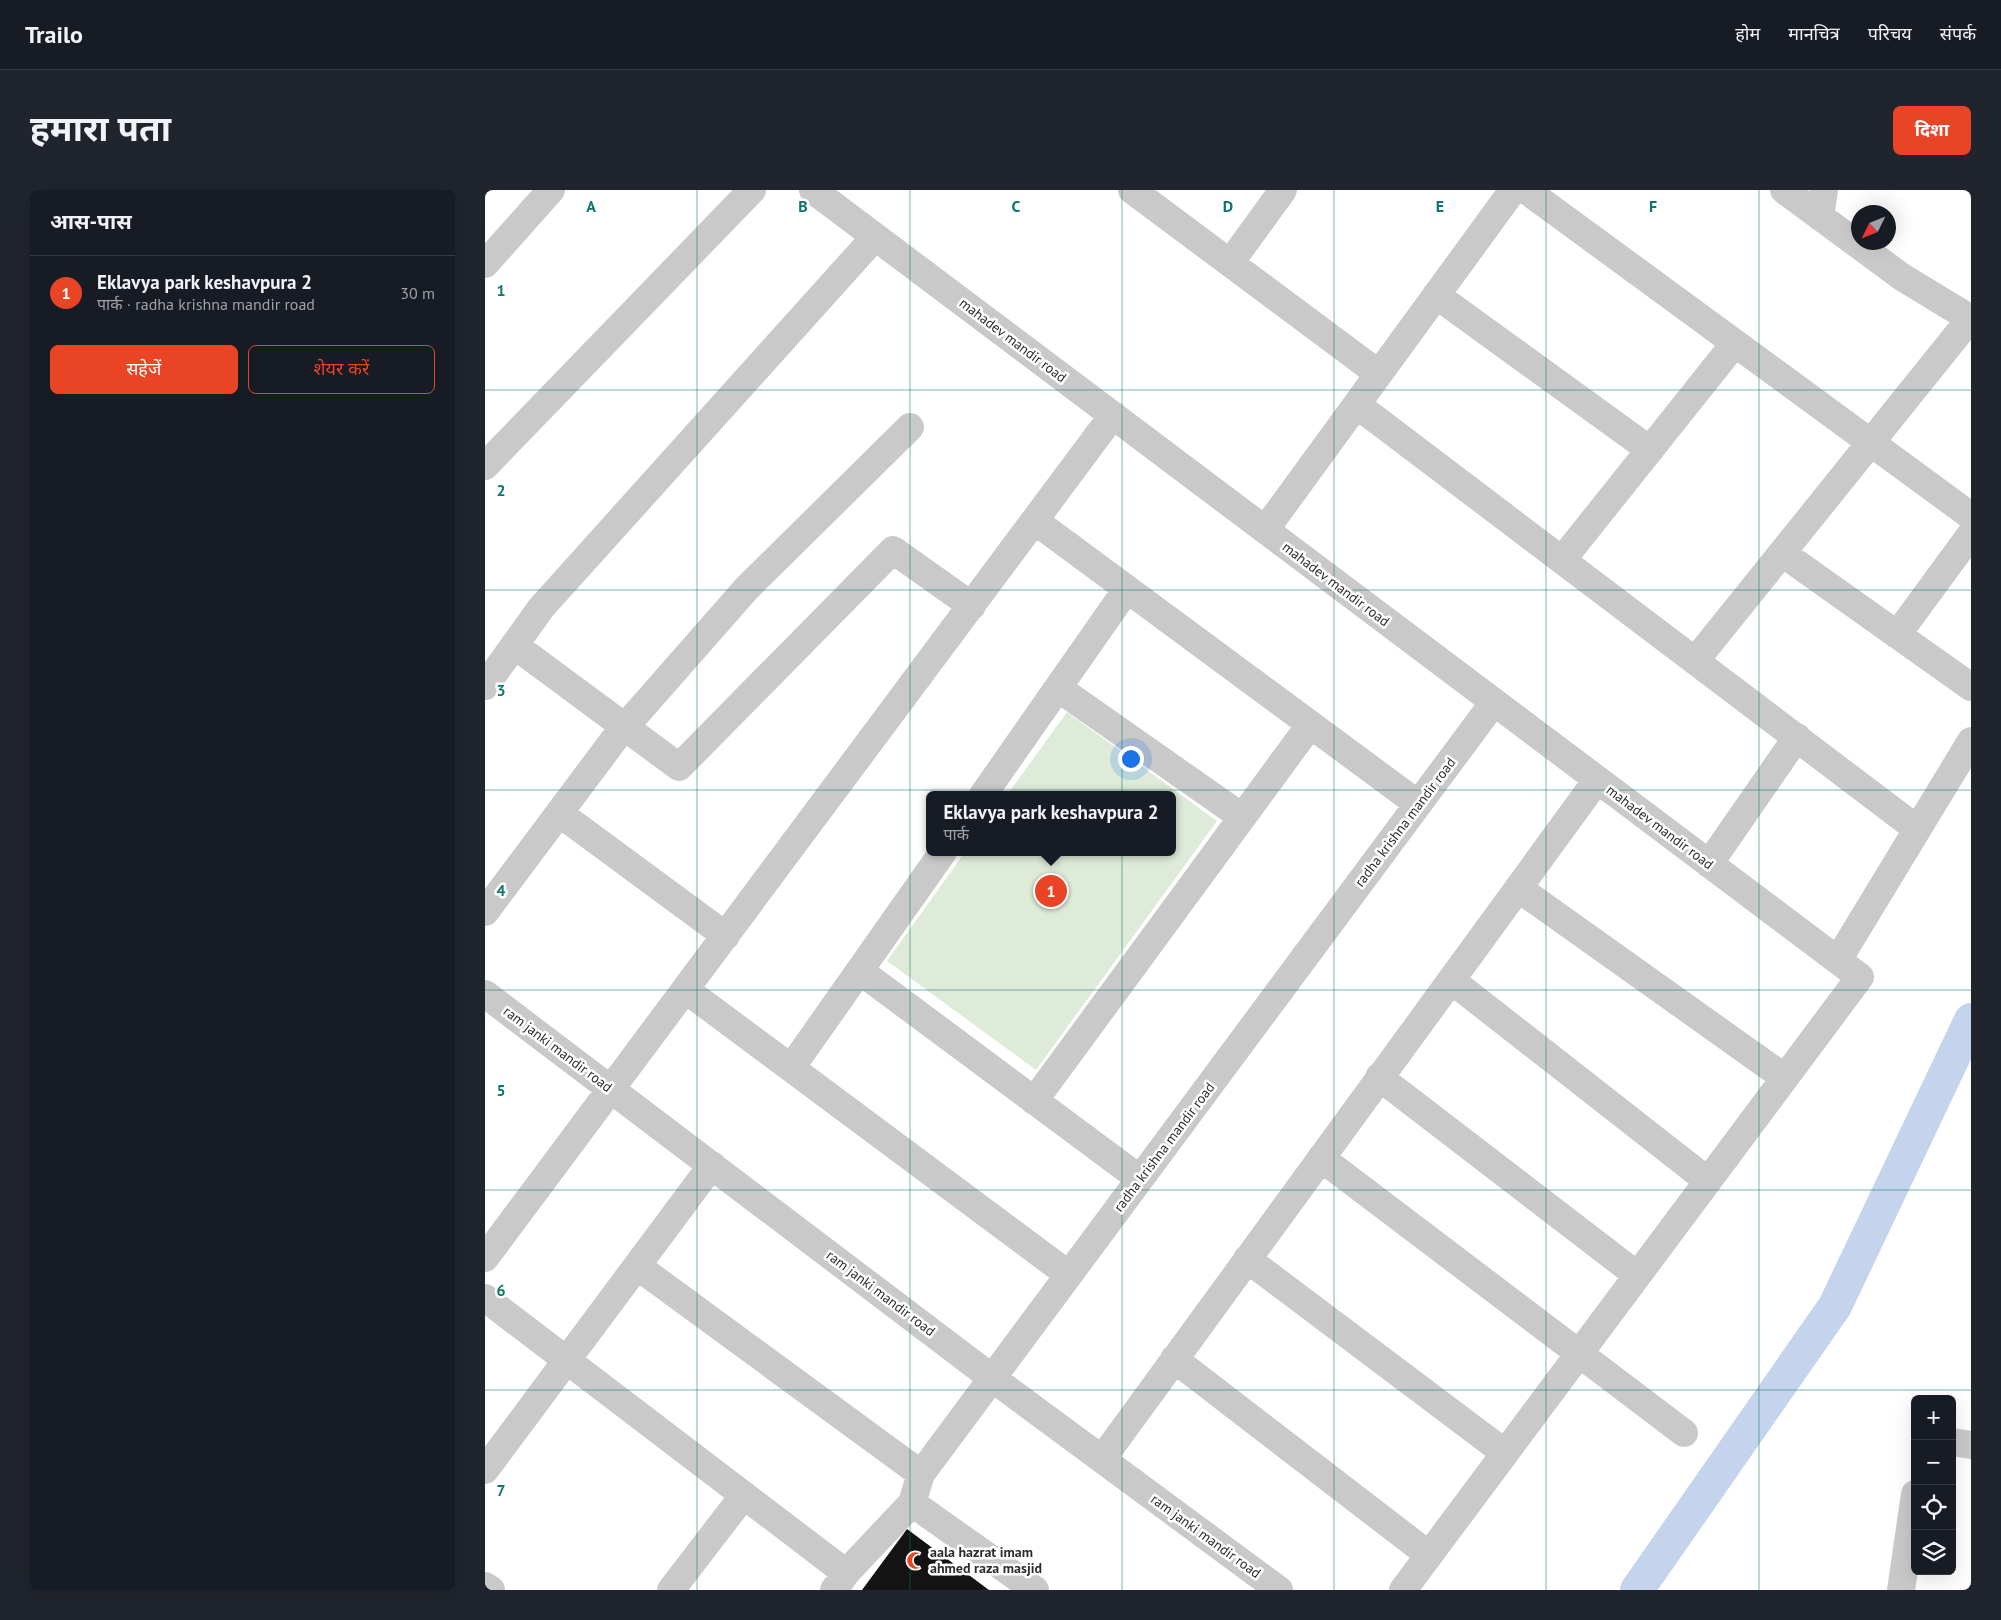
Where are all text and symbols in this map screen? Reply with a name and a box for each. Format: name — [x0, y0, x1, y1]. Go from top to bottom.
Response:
text: Trailo — [25, 19, 83, 50]
text: होम — [1735, 22, 1760, 45]
text: मानचित्र — [1788, 22, 1840, 45]
text: परिचय — [1868, 22, 1912, 45]
text: संपर्क — [1940, 22, 1976, 45]
text: हमारा पता — [30, 105, 171, 151]
button: दिशा — [1893, 106, 1971, 155]
text: A — [586, 196, 596, 216]
text: B — [798, 196, 808, 216]
text: C — [1012, 196, 1021, 216]
text: D — [1223, 196, 1233, 216]
text: E — [1436, 196, 1444, 216]
text: F — [1649, 196, 1657, 216]
north arrow — [1851, 205, 1896, 250]
text: आस-पास — [50, 208, 132, 235]
text: Eklavya park keshavpura 2 — [97, 270, 312, 294]
text: 1 — [496, 280, 506, 300]
text: 1 — [61, 283, 71, 303]
text: 30 m — [400, 283, 435, 303]
text: पार्क · radha krishna mandir road — [97, 294, 315, 314]
street label: mahadev mandir road — [956, 294, 1070, 386]
button: सहेजें — [50, 345, 238, 394]
button: शेयर करें — [248, 345, 435, 394]
text: 2 — [496, 480, 506, 500]
street label: mahadev mandir road — [1279, 538, 1393, 630]
text: 3 — [496, 680, 506, 700]
your location — [1118, 746, 1144, 772]
street label: radha krishna mandir road — [1351, 754, 1459, 890]
street label: mahadev mandir road — [1603, 781, 1717, 873]
popup — [926, 791, 1176, 856]
text: Eklavya park keshavpura 2 — [943, 800, 1159, 824]
text: पार्क — [943, 824, 969, 844]
pin: 1 — [1035, 872, 1067, 910]
text: 4 — [496, 880, 506, 900]
street label: ram janki mandir road — [500, 1002, 616, 1096]
street label: radha krishna mandir road — [1110, 1079, 1218, 1215]
text: 5 — [496, 1080, 506, 1100]
street label: ram janki mandir road — [823, 1246, 939, 1340]
text: 6 — [496, 1280, 506, 1300]
map controls — [1911, 1395, 1956, 1575]
button: + — [1911, 1395, 1956, 1440]
button: − — [1911, 1440, 1956, 1485]
text: 7 — [496, 1480, 506, 1500]
button: locate — [1911, 1485, 1956, 1530]
street label: ram janki mandir road — [1147, 1490, 1265, 1582]
button: layers — [1911, 1530, 1956, 1575]
place label: aala hazrat imam ahmed raza masjid — [930, 1543, 1042, 1577]
mosque icon: aala hazrat imam ahmed raza masjid — [906, 1550, 926, 1570]

